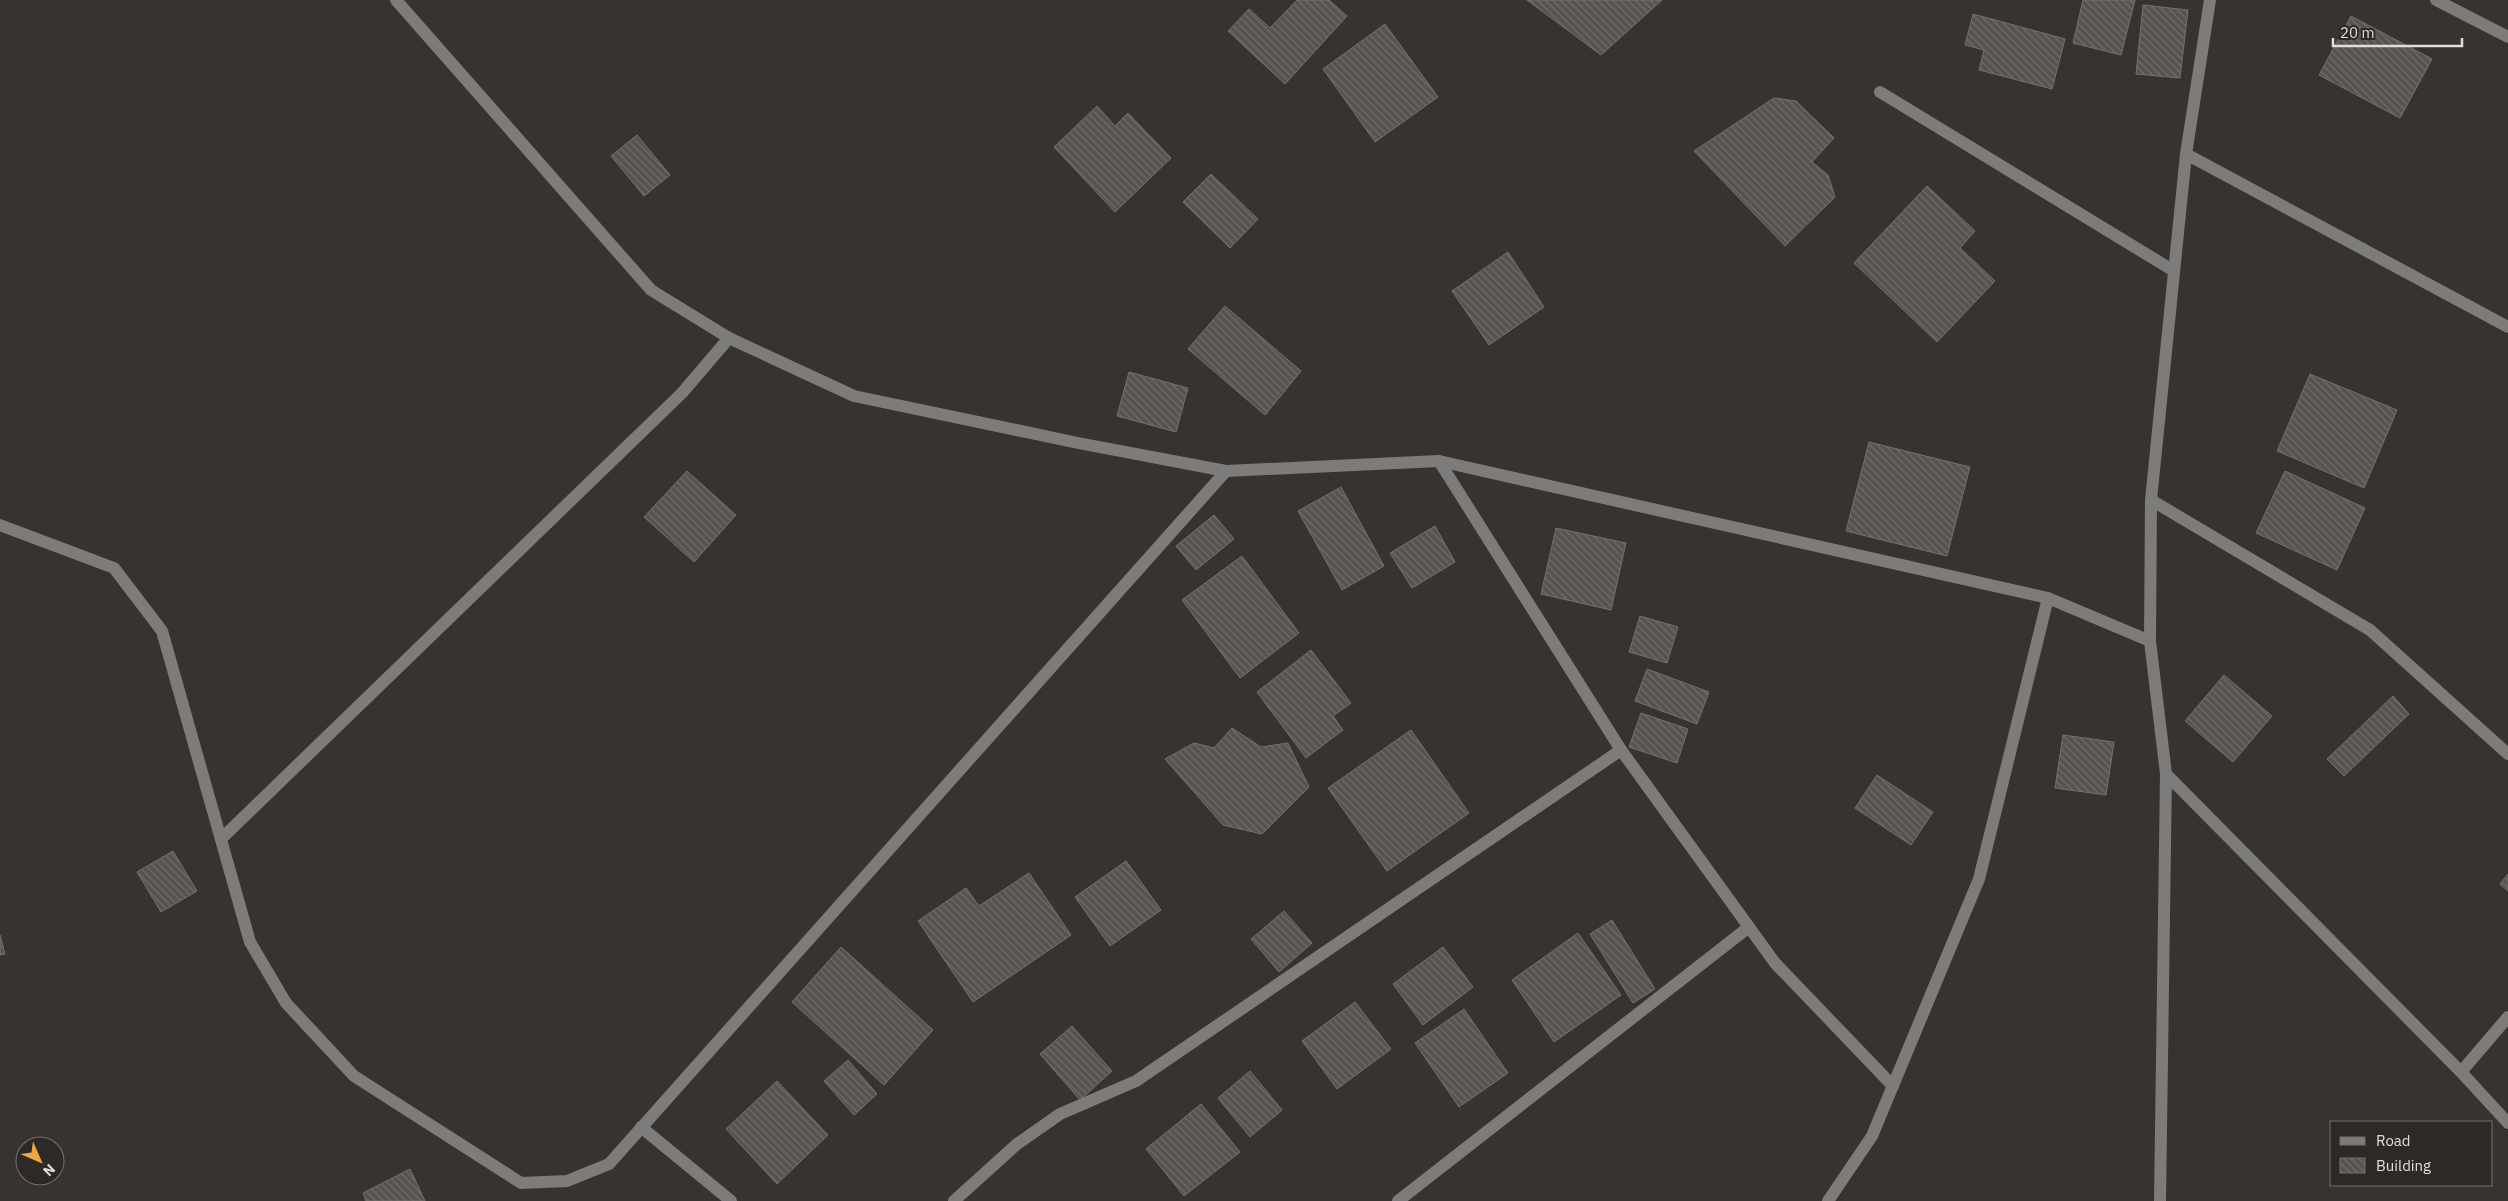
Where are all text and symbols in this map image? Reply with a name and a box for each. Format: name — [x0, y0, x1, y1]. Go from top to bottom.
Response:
scale bar — [2333, 15, 2462, 47]
text: 20 m — [2340, 23, 2375, 42]
legend — [2330, 1121, 2493, 1186]
text: Road — [2376, 1131, 2411, 1150]
north arrow — [15, 1136, 65, 1186]
text: Building — [2376, 1156, 2431, 1175]
text: N — [39, 1160, 59, 1180]

